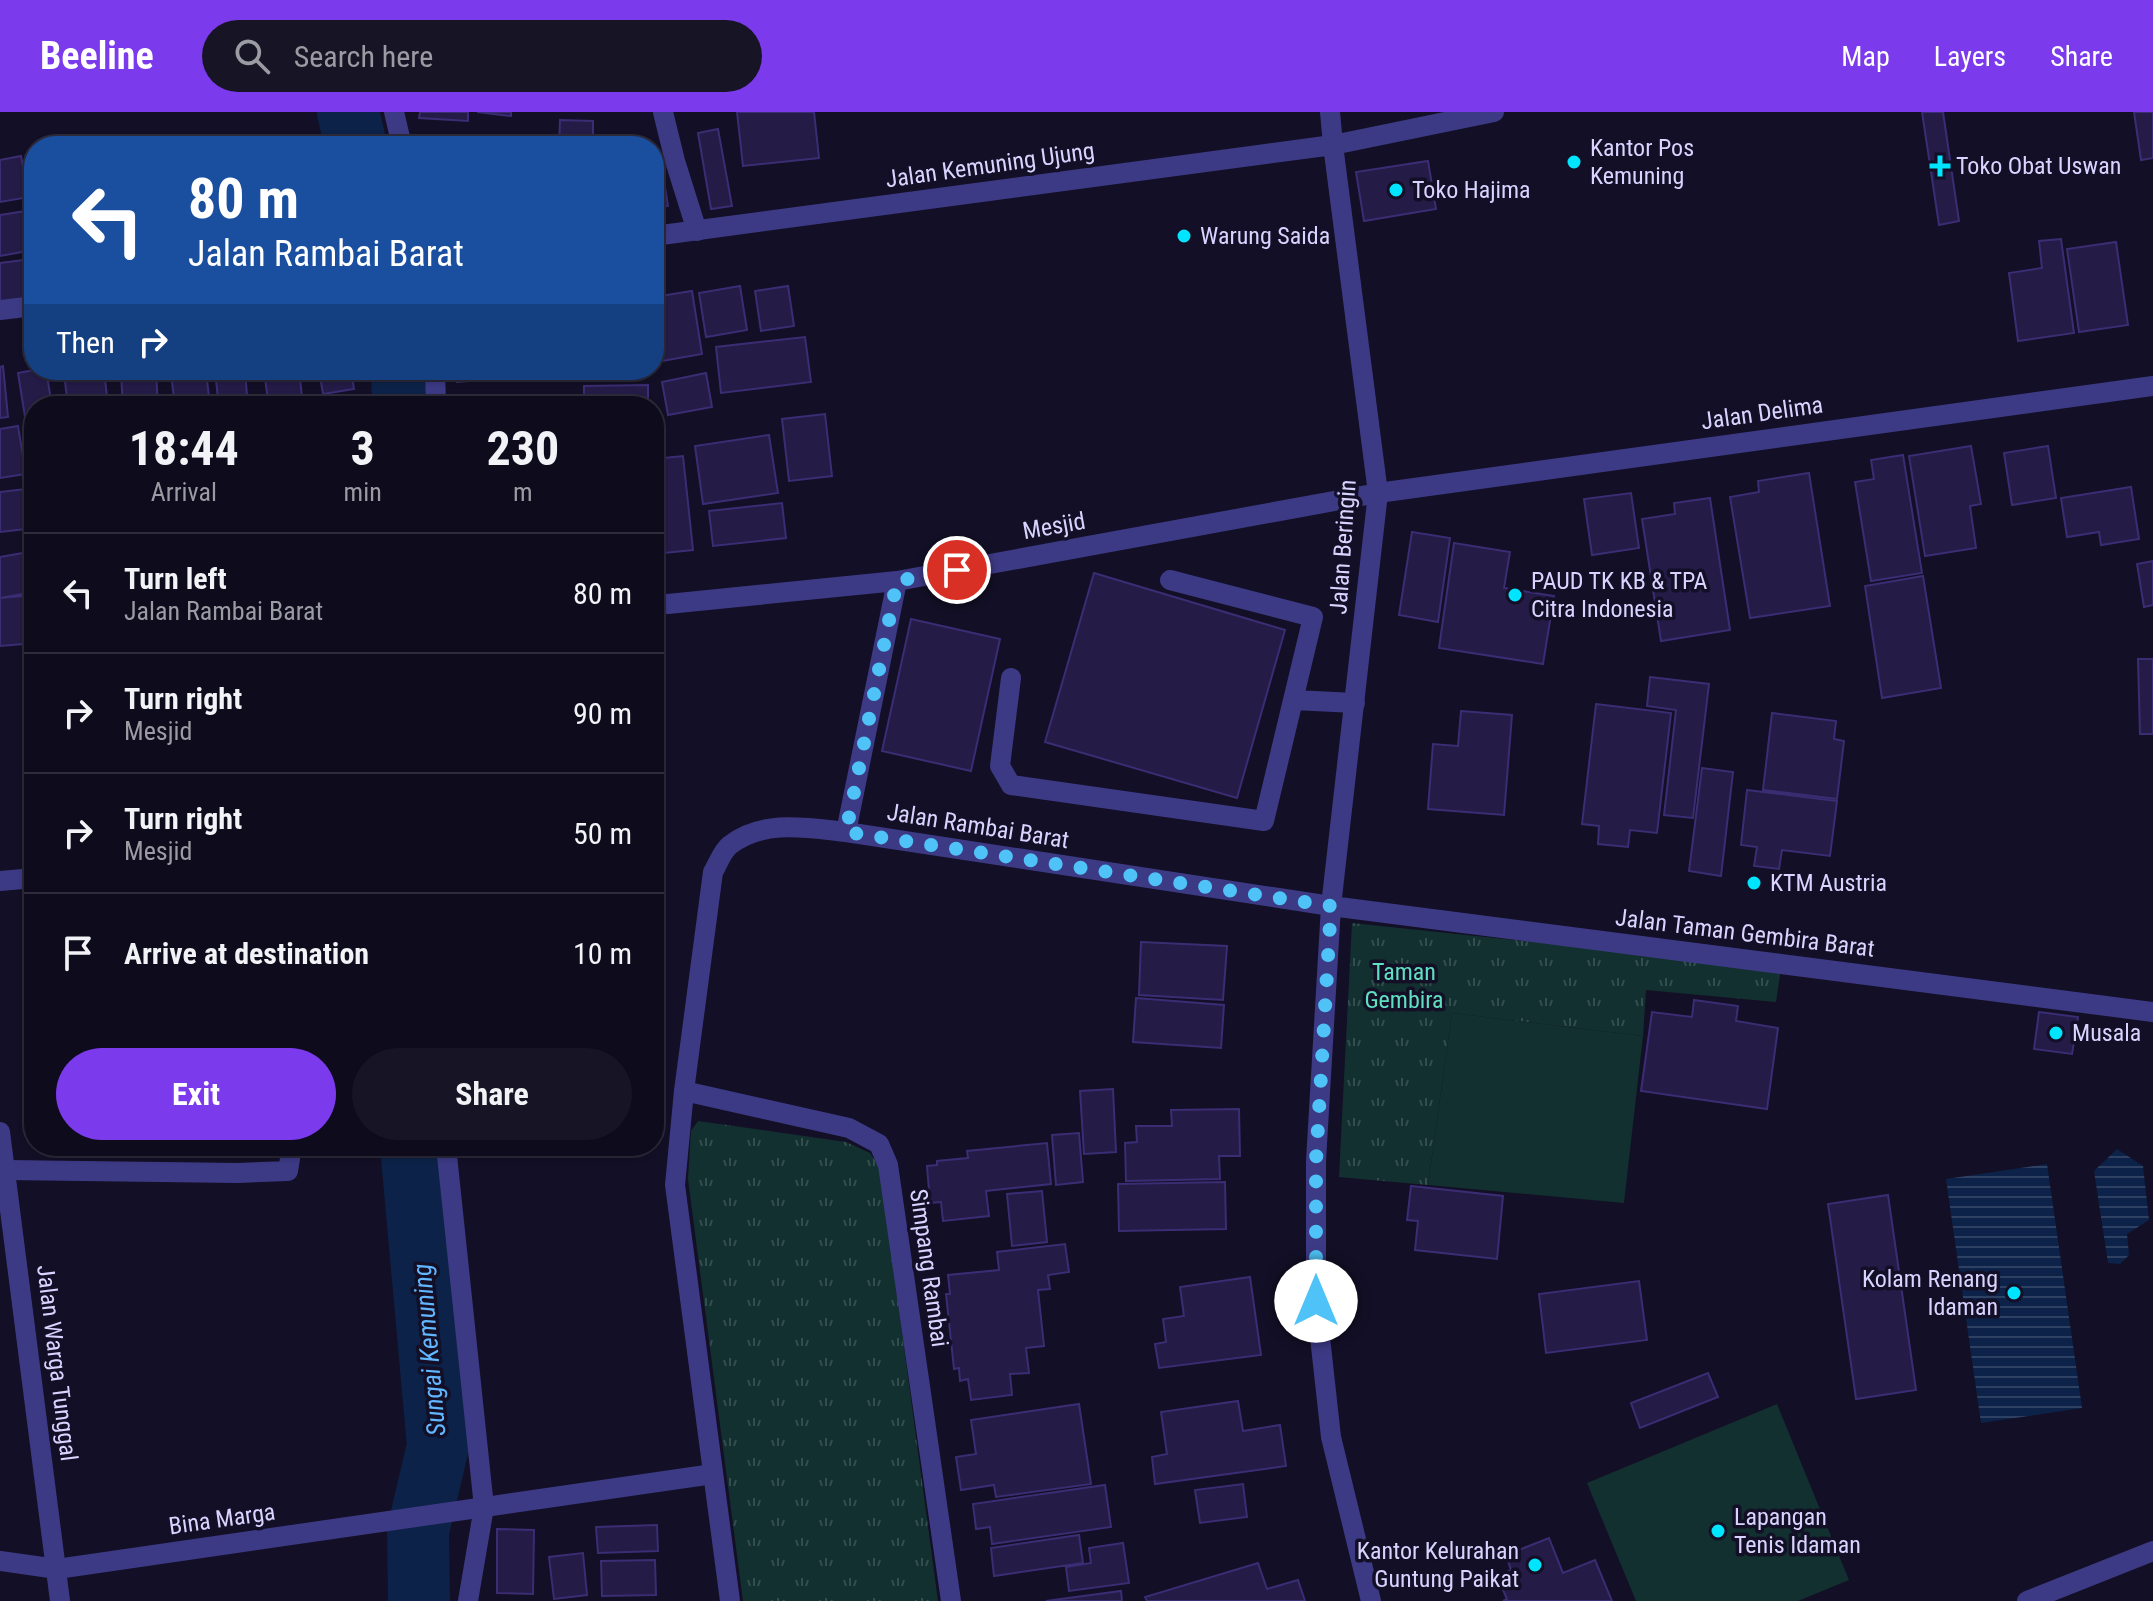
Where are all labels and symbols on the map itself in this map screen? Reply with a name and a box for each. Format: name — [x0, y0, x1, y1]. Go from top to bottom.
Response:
place label: Kantor Pos Kemuning — [1590, 134, 1694, 190]
street label: Jalan Kemuning Ujung — [884, 136, 1096, 194]
place label: Toko Obat Uswan — [1956, 152, 2121, 180]
marker: Kantor Pos Kemuning — [1565, 153, 1583, 171]
marker: Toko Obat Uswan — [1931, 157, 1949, 175]
place label: Toko Hajima — [1412, 176, 1531, 204]
marker: Toko Hajima — [1387, 181, 1405, 199]
place label: Warung Saida — [1200, 222, 1330, 250]
marker: Warung Saida — [1175, 227, 1193, 245]
street label: Jalan Delima — [1699, 391, 1825, 435]
street label: Jalan Beringin — [1324, 479, 1362, 615]
street label: Mesjid — [1020, 507, 1088, 545]
pin — [923, 536, 991, 604]
place label: PAUD TK KB & TPA Citra Indonesia — [1531, 567, 1708, 623]
marker: PAUD TK KB & TPA Citra Indonesia — [1506, 586, 1524, 604]
street label: Jalan Rambai Barat — [885, 798, 1071, 854]
place label: KTM Austria — [1770, 869, 1887, 897]
marker: KTM Austria — [1745, 874, 1763, 892]
street label: Jalan Taman Gembira Barat — [1614, 903, 1876, 963]
park label: Taman Gembira — [1364, 958, 1444, 1014]
place label: Musala — [2072, 1019, 2141, 1047]
marker: Musala — [2047, 1024, 2065, 1042]
street label: Simpang Rambai — [904, 1187, 954, 1349]
position arrow — [1274, 1259, 1358, 1343]
street label: Jalan Warga Tunggal — [31, 1263, 83, 1463]
water label: Sungai Kemuning — [407, 1263, 451, 1437]
place label: Kolam Renang Idaman — [1862, 1265, 1998, 1321]
marker: Kolam Renang Idaman — [2005, 1284, 2023, 1302]
street label: Bina Marga — [167, 1498, 277, 1540]
place label: Lapangan Tenis Idaman — [1734, 1503, 1861, 1559]
marker: Lapangan Tenis Idaman — [1709, 1522, 1727, 1540]
place label: Kantor Kelurahan Guntung Paikat — [1357, 1537, 1519, 1593]
marker: Kantor Kelurahan Guntung Paikat — [1526, 1556, 1544, 1574]

